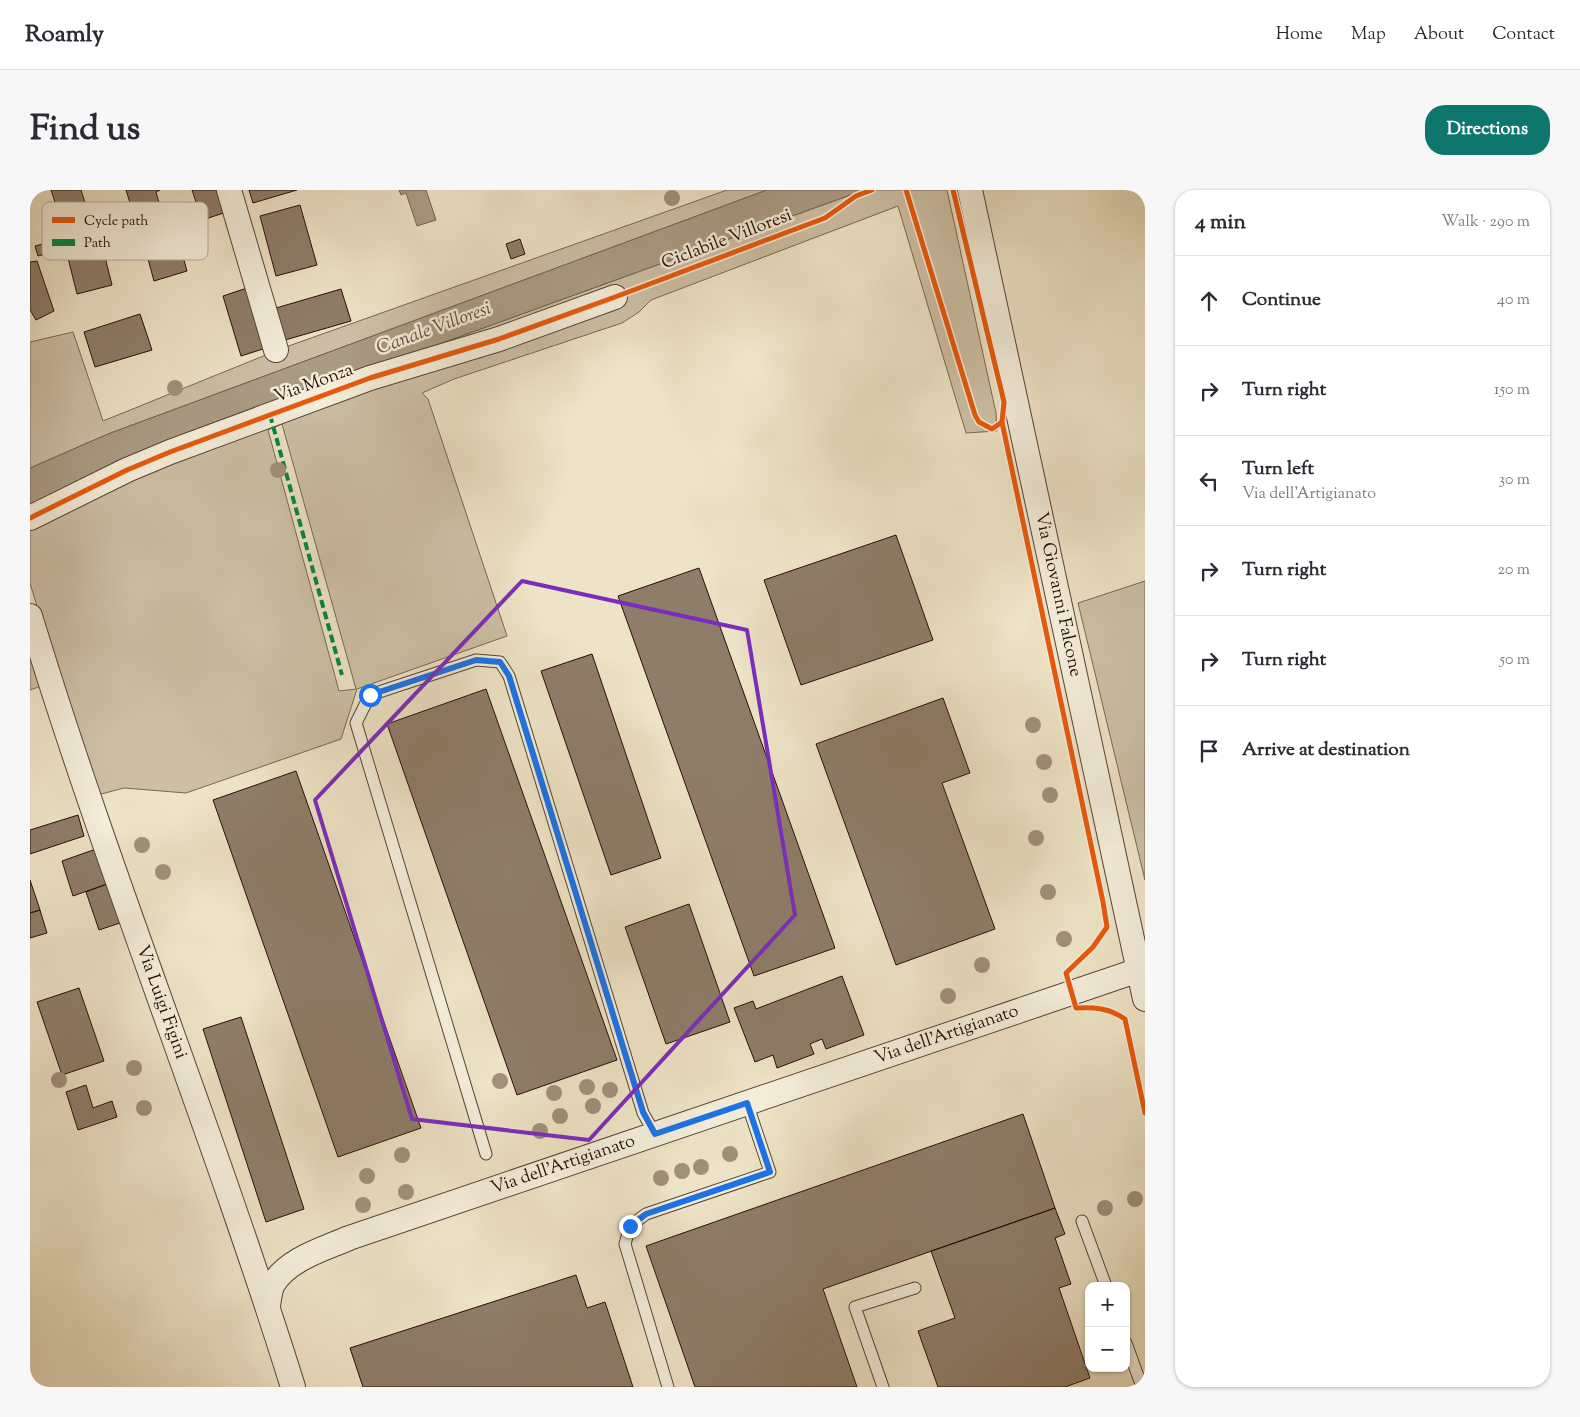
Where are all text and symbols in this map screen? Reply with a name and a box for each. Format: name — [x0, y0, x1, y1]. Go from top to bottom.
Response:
text: Roamly — [25, 18, 104, 52]
text: Home — [1276, 22, 1323, 48]
text: Map — [1351, 22, 1386, 48]
text: About — [1414, 22, 1464, 48]
text: Contact — [1492, 22, 1555, 48]
text: Find us — [30, 105, 140, 156]
button: Directions — [1425, 105, 1550, 155]
legend — [42, 202, 208, 260]
street label: Ciclabile Villoresi — [658, 203, 796, 277]
text: 4 min — [1195, 208, 1246, 238]
text: Walk · 290 m — [1441, 211, 1530, 234]
text: Cycle path — [84, 212, 148, 232]
text: Path — [84, 234, 111, 254]
icon: ahead — [1195, 287, 1223, 315]
text: Continue — [1242, 287, 1321, 314]
text: 40 m — [1497, 289, 1530, 312]
water label: Canale Villoresi — [373, 296, 495, 362]
street label: Via Monza — [271, 358, 357, 410]
icon: right — [1195, 377, 1223, 405]
text: Turn right — [1242, 377, 1326, 404]
text: 150 m — [1494, 379, 1530, 402]
text: Turn left — [1242, 456, 1314, 483]
icon: left — [1195, 467, 1223, 495]
text: 30 m — [1499, 469, 1530, 492]
text: Via dell'Artigianato — [1242, 483, 1376, 506]
street label: Via Giovanni Falcone — [1027, 510, 1088, 679]
icon: right — [1195, 557, 1223, 585]
text: Turn right — [1242, 557, 1326, 584]
text: 20 m — [1497, 559, 1530, 582]
icon: right — [1195, 647, 1223, 675]
text: Turn right — [1242, 647, 1326, 674]
text: 50 m — [1499, 649, 1530, 672]
route start — [359, 684, 382, 707]
icon: arrive — [1195, 737, 1223, 765]
text: Arrive at destination — [1242, 737, 1410, 764]
street label: Via Luigi Figini — [129, 942, 193, 1063]
street label: Via dell'Artigianato — [871, 999, 1022, 1072]
street label: Via dell'Artigianato — [487, 1129, 639, 1202]
route end — [619, 1215, 642, 1238]
map controls — [1085, 1282, 1130, 1372]
button: + — [1085, 1282, 1130, 1327]
button: − — [1085, 1327, 1130, 1372]

